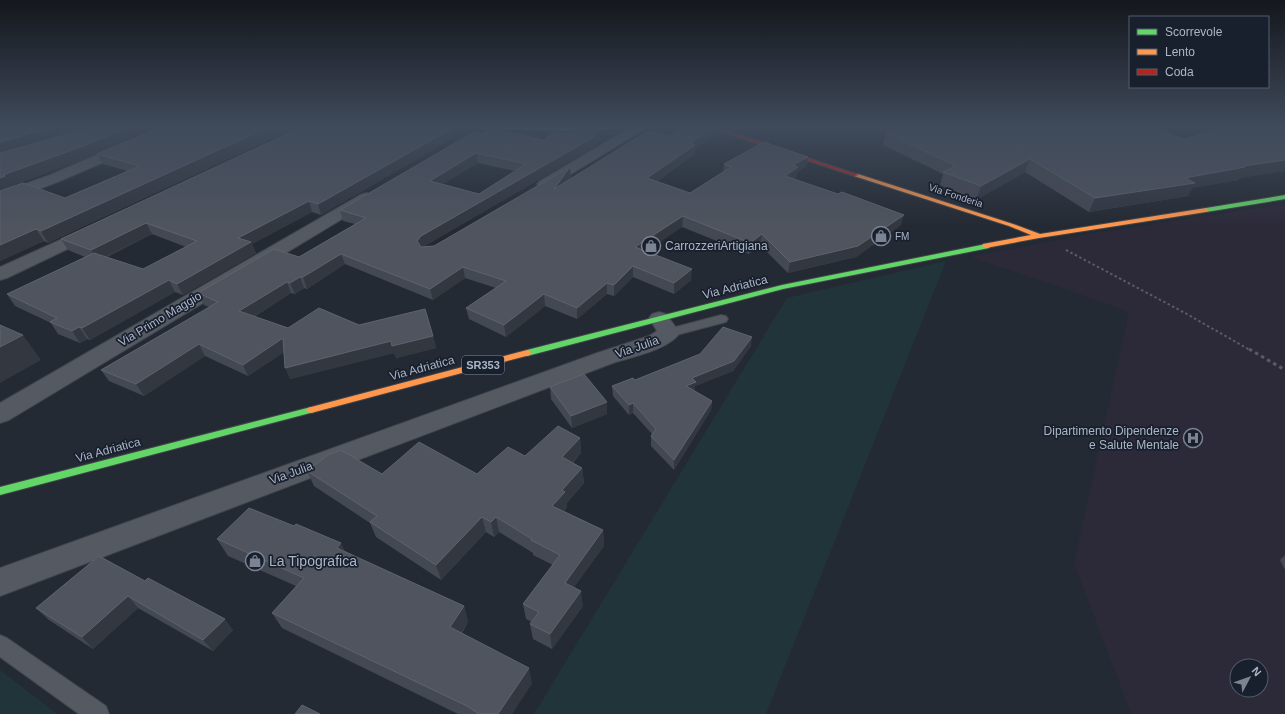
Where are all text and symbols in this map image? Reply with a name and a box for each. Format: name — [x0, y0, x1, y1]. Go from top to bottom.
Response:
legend — [1129, 16, 1269, 88]
text: Scorrevole — [1165, 25, 1223, 39]
text: Lento — [1165, 45, 1195, 59]
text: Coda — [1165, 65, 1194, 79]
street label: Via Fonderia — [927, 182, 985, 210]
shop icon: FM — [870, 225, 892, 247]
place label: FM — [895, 231, 909, 242]
shop icon: CarrozzeriArtigiana — [640, 235, 662, 257]
place label: CarrozzeriArtigiana — [665, 239, 768, 253]
street label: Via Adriatica — [701, 272, 769, 302]
street label: Via Primo Maggio — [116, 289, 204, 349]
street label: Via Julia — [613, 333, 661, 361]
street label: Via Adriatica — [388, 353, 456, 383]
road number: SR353 — [462, 356, 504, 374]
place label: Dipartimento Dipendenze e Salute Mentale — [1044, 424, 1179, 452]
hospital icon: Dipartimento Dipendenze e Salute Mentale — [1182, 427, 1204, 449]
street label: Via Adriatica — [74, 435, 142, 465]
street label: Via Julia — [267, 459, 315, 487]
shop icon: La Tipografica — [244, 550, 266, 572]
place label: La Tipografica — [269, 553, 357, 569]
north arrow — [1229, 658, 1269, 698]
text: N — [1249, 665, 1264, 678]

